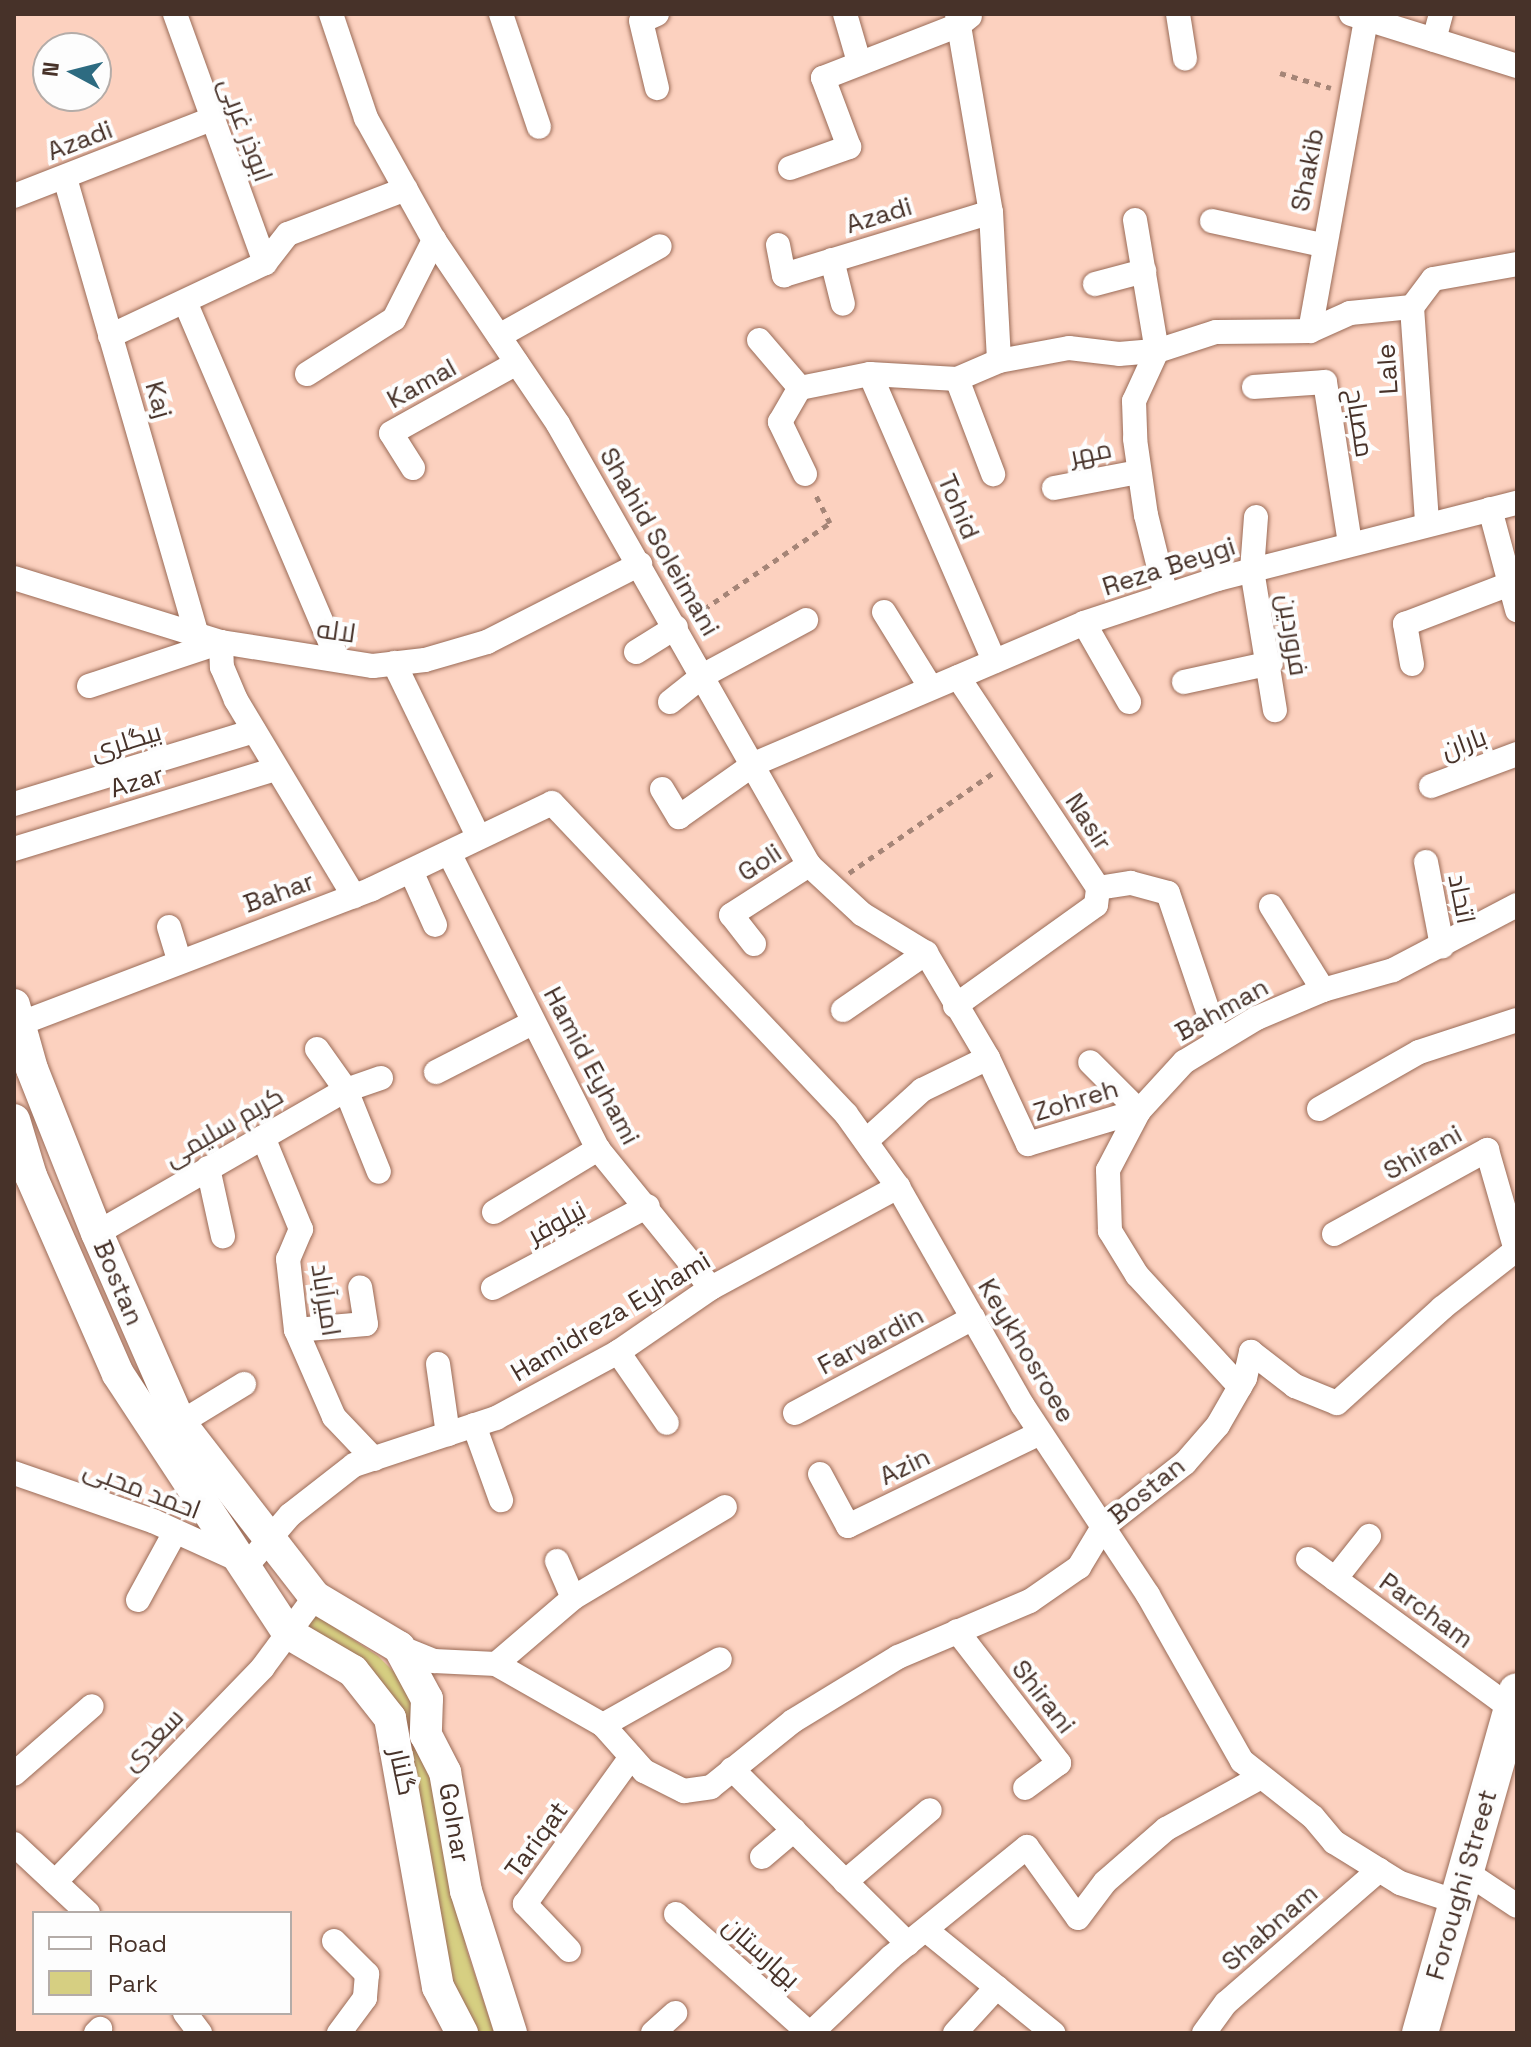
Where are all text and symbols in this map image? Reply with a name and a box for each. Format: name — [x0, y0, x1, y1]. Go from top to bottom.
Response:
north arrow — [32, 32, 112, 112]
text: N — [35, 60, 65, 78]
street label: ابوذر غربی — [212, 74, 278, 186]
street label: Azadi — [43, 114, 117, 168]
street label: Shakib — [1285, 126, 1331, 214]
street label: Azadi — [842, 191, 916, 241]
street label: Lale — [1371, 343, 1405, 395]
street label: Kamal — [382, 352, 462, 416]
street label: Kaj — [138, 378, 178, 422]
street label: مصباح — [1338, 386, 1380, 460]
street label: مهر — [1068, 434, 1114, 472]
street label: Shahid Soleimani — [592, 442, 726, 642]
street label: Tohid — [930, 470, 986, 544]
street label: Reza Beygi — [1099, 531, 1239, 603]
street label: فروردین — [1270, 592, 1314, 678]
street label: لاله — [315, 614, 357, 650]
street label: بیگلری — [87, 717, 165, 767]
street label: باران — [1437, 722, 1491, 766]
street label: Azar — [106, 759, 168, 805]
street label: Nasir — [1058, 788, 1118, 856]
street label: Goli — [732, 837, 788, 889]
street label: Bahar — [239, 866, 319, 920]
street label: اتحاد — [1441, 872, 1481, 926]
street label: Bahman — [1170, 972, 1274, 1048]
street label: Hamid Eyhami — [536, 982, 646, 1150]
street label: Zohreh — [1030, 1073, 1122, 1129]
street label: کریم سلیمی — [159, 1080, 289, 1174]
street label: Shirani — [1378, 1119, 1468, 1187]
street label: نیلوفر — [523, 1195, 591, 1251]
street label: Bostan — [86, 1236, 150, 1330]
street label: Hamidreza Eyhami — [506, 1245, 716, 1389]
street label: امیرآباد — [304, 1261, 346, 1339]
street label: Keykhosroee — [971, 1273, 1081, 1429]
street label: Farvardin — [813, 1300, 929, 1382]
street label: Azin — [875, 1442, 935, 1492]
street label: Bostan — [1102, 1451, 1192, 1531]
street label: احمد محبی — [79, 1453, 205, 1527]
street label: Parcham — [1373, 1567, 1479, 1655]
street label: Shirani — [1005, 1654, 1081, 1740]
street label: سعدی — [116, 1702, 190, 1778]
street label: گلنار — [382, 1745, 422, 1799]
street label: Golnar — [432, 1781, 476, 1865]
street label: Foroughi Street — [1420, 1786, 1504, 1984]
street label: Tariqat — [499, 1796, 575, 1884]
street label: Shabnam — [1216, 1878, 1324, 1978]
street label: بهارستان — [716, 1910, 806, 1996]
legend — [32, 1911, 292, 2015]
text: Road — [108, 1928, 167, 1959]
text: Park — [108, 1968, 158, 1999]

